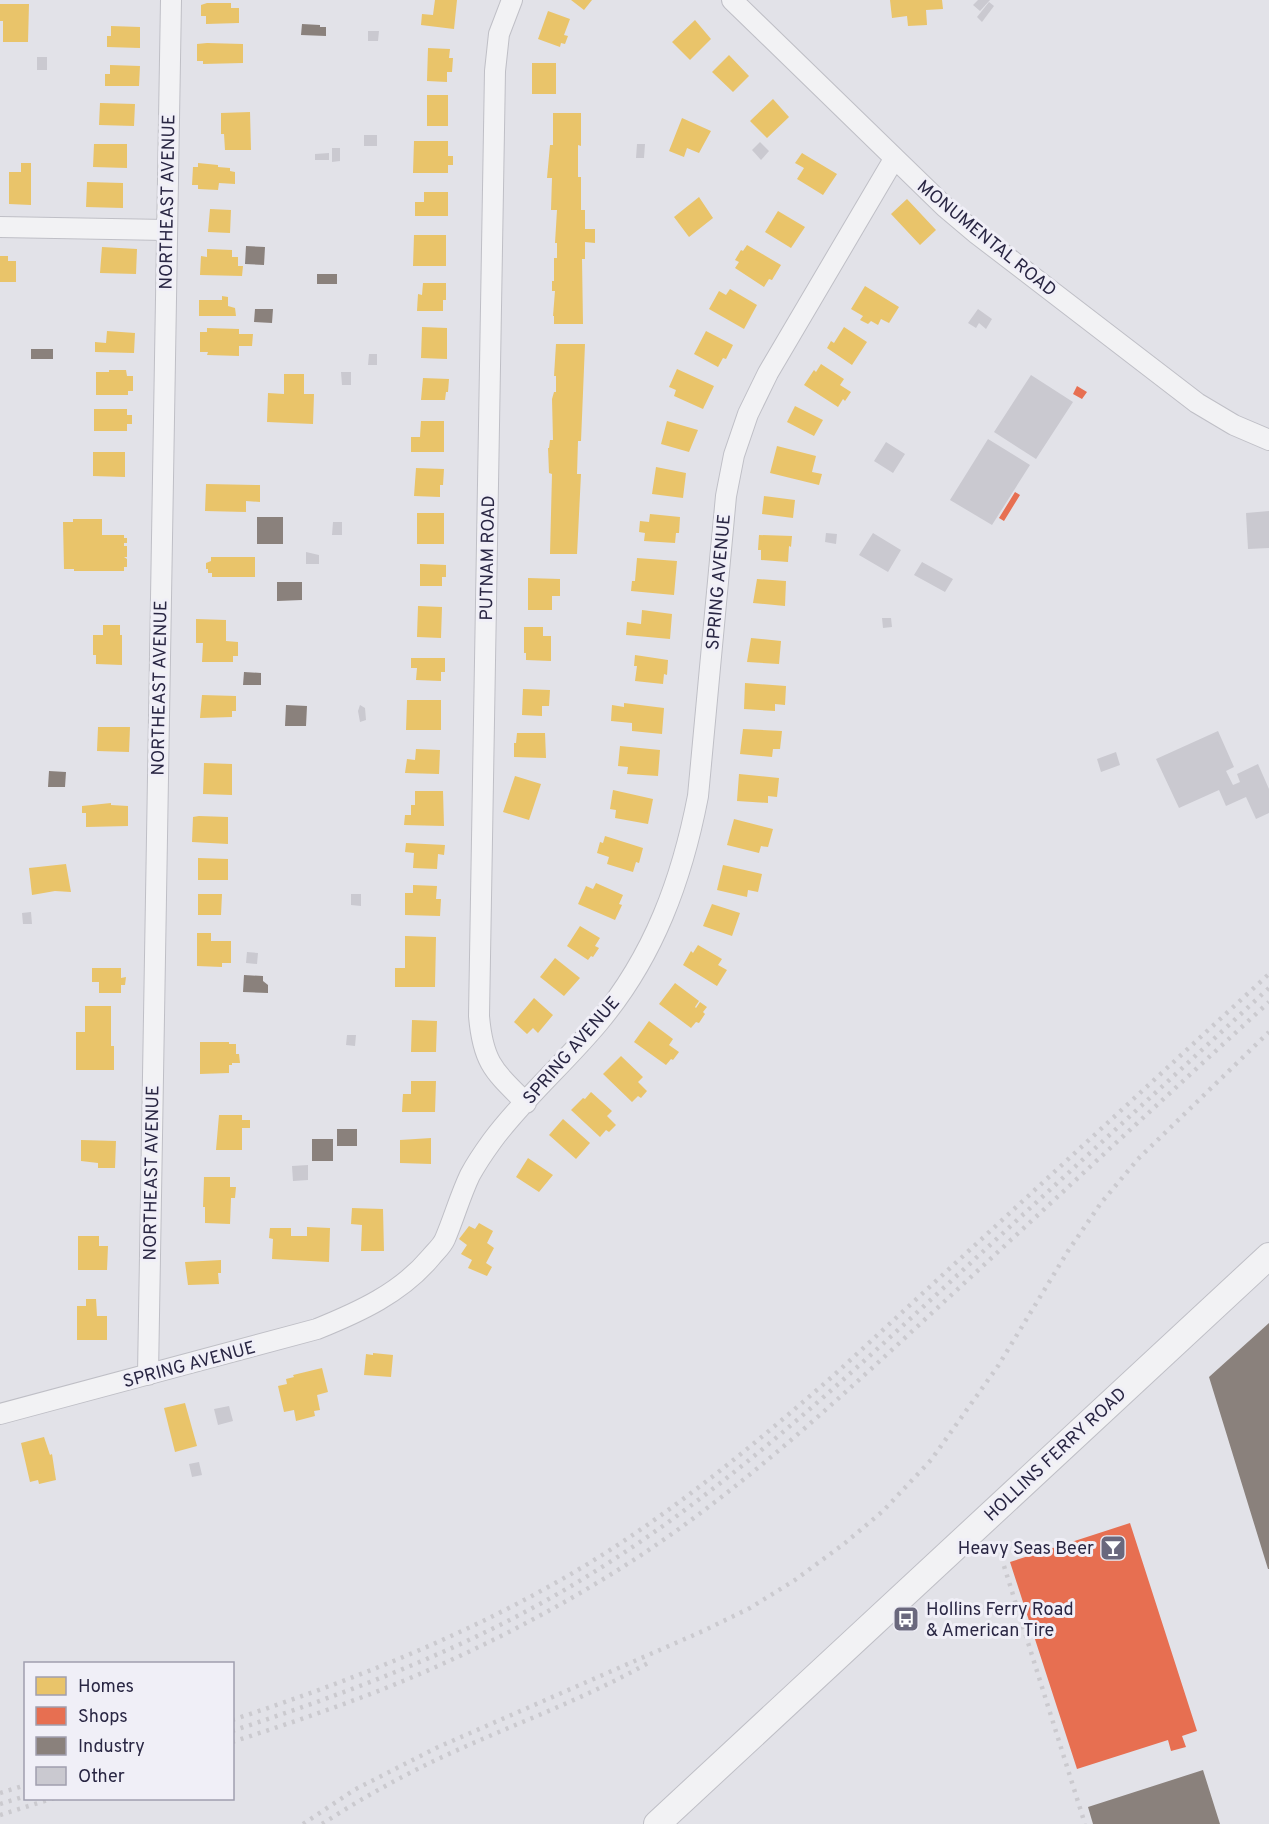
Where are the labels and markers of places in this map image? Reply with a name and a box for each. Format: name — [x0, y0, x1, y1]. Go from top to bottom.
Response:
bar icon: Heavy Seas Beer — [1098, 1533, 1128, 1563]
place label: Heavy Seas Beer — [958, 1538, 1094, 1561]
place label: Hollins Ferry Road & American Tire — [926, 1599, 1074, 1643]
bus stop icon: Hollins Ferry Road & American Tire — [891, 1604, 921, 1634]

